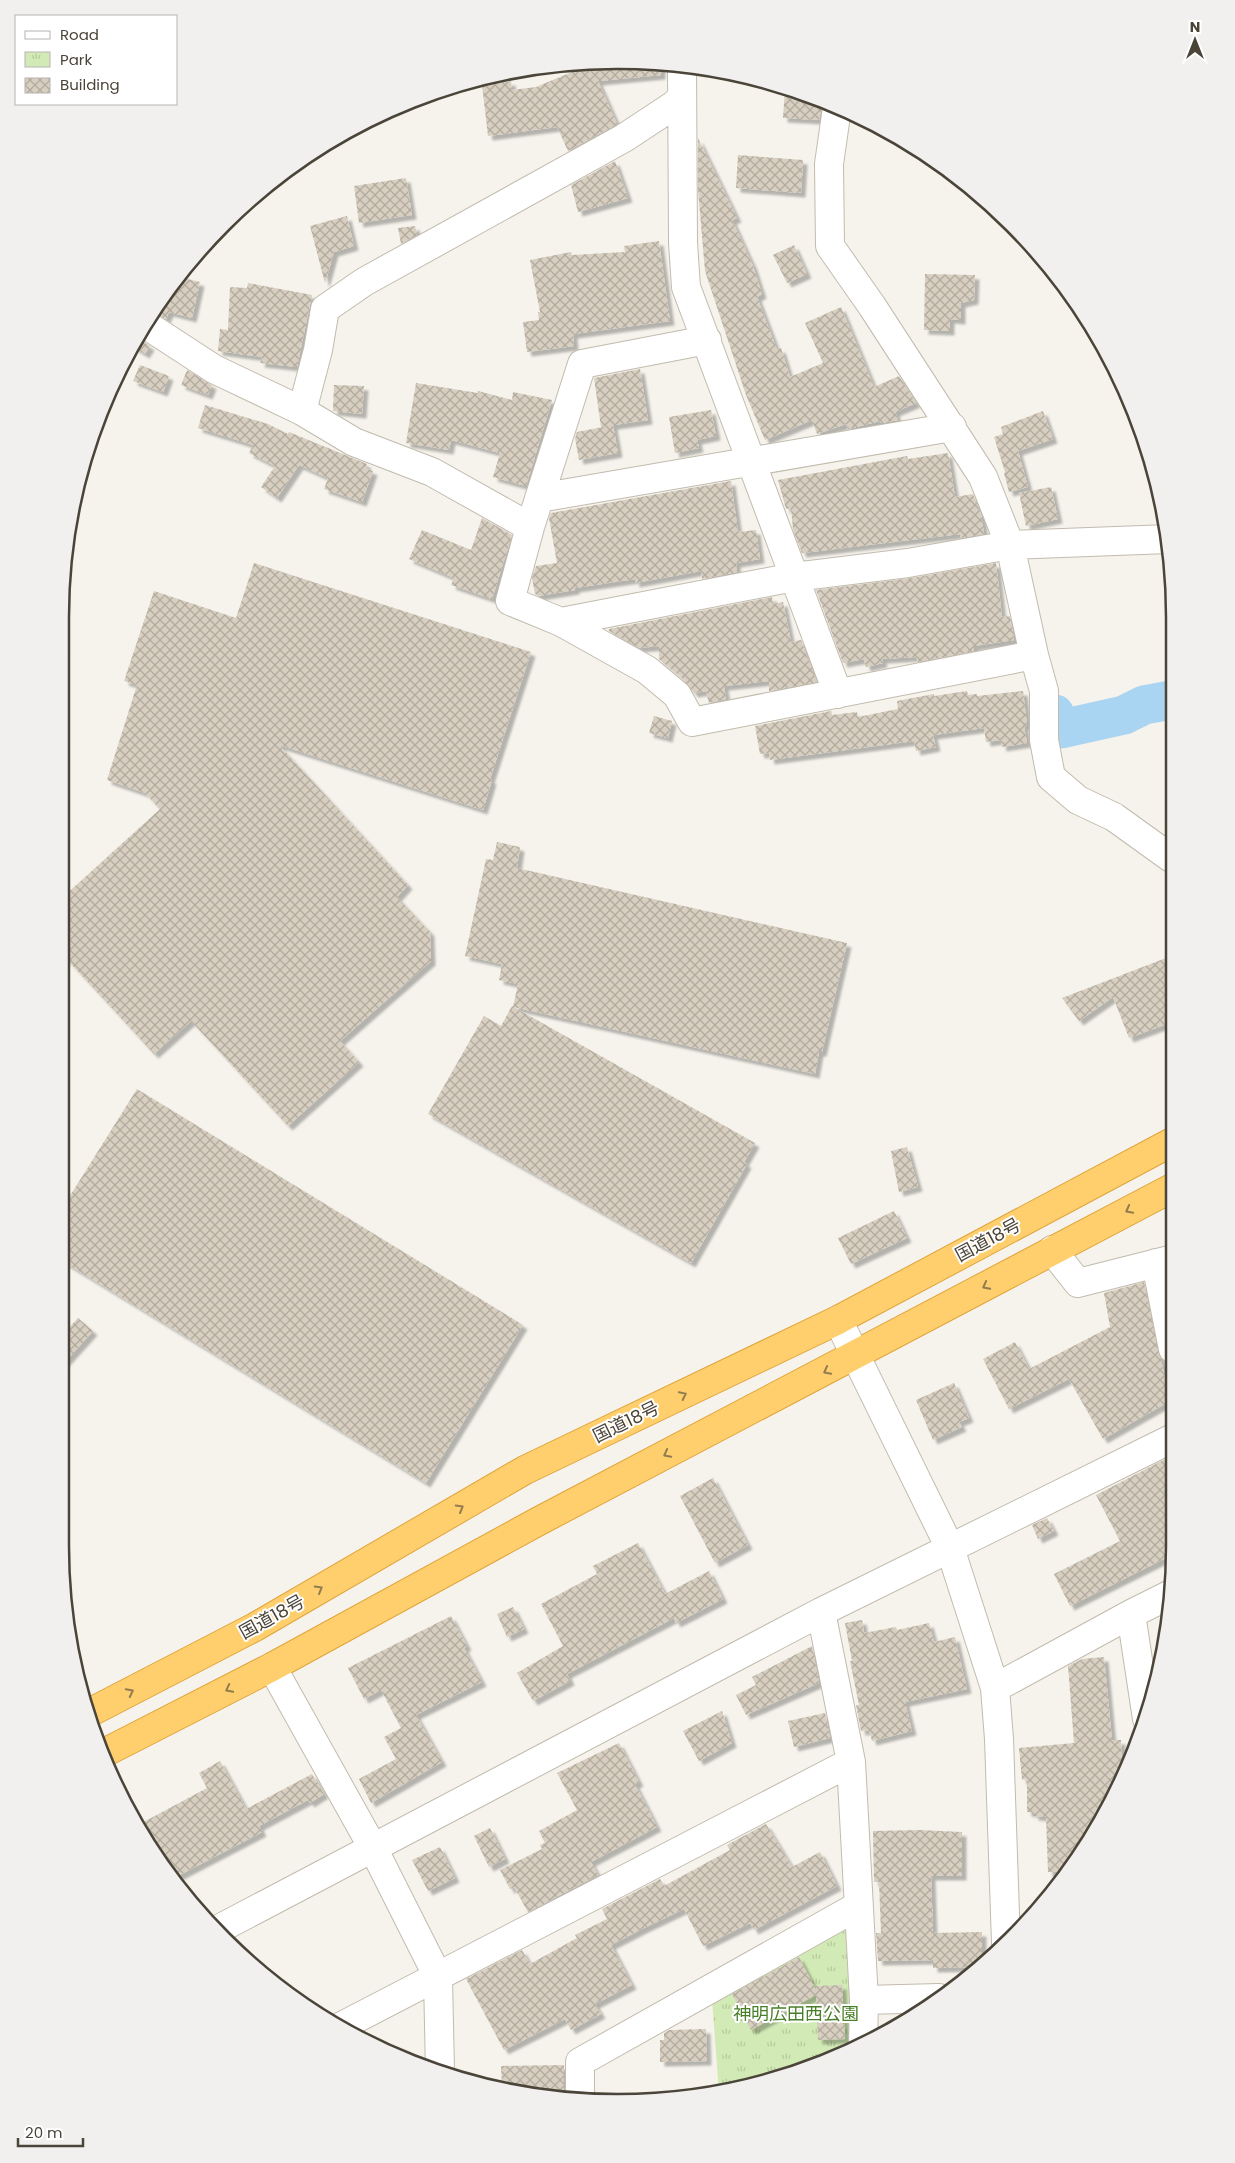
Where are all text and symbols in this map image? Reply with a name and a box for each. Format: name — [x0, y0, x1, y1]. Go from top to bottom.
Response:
legend — [15, 15, 178, 105]
north arrow — [1170, 15, 1220, 65]
text: N — [1190, 17, 1200, 37]
text: Road — [60, 24, 99, 45]
text: Park — [60, 49, 92, 70]
text: Building — [60, 74, 120, 95]
one-way arrow — [1125, 1204, 1134, 1214]
street label: 国道18号 — [950, 1212, 1025, 1267]
one-way arrow — [982, 1280, 991, 1290]
one-way arrow — [823, 1364, 832, 1374]
one-way arrow — [678, 1390, 687, 1401]
street label: 国道18号 — [588, 1395, 663, 1448]
one-way arrow — [663, 1448, 672, 1458]
one-way arrow — [455, 1504, 464, 1514]
one-way arrow — [314, 1586, 323, 1596]
street label: 国道18号 — [235, 1588, 309, 1645]
one-way arrow — [225, 1683, 234, 1693]
one-way arrow — [125, 1688, 134, 1698]
park label: 神明広田西公園 — [733, 2001, 859, 2026]
scale bar — [18, 2116, 82, 2148]
text: 20 m — [25, 2122, 63, 2143]

